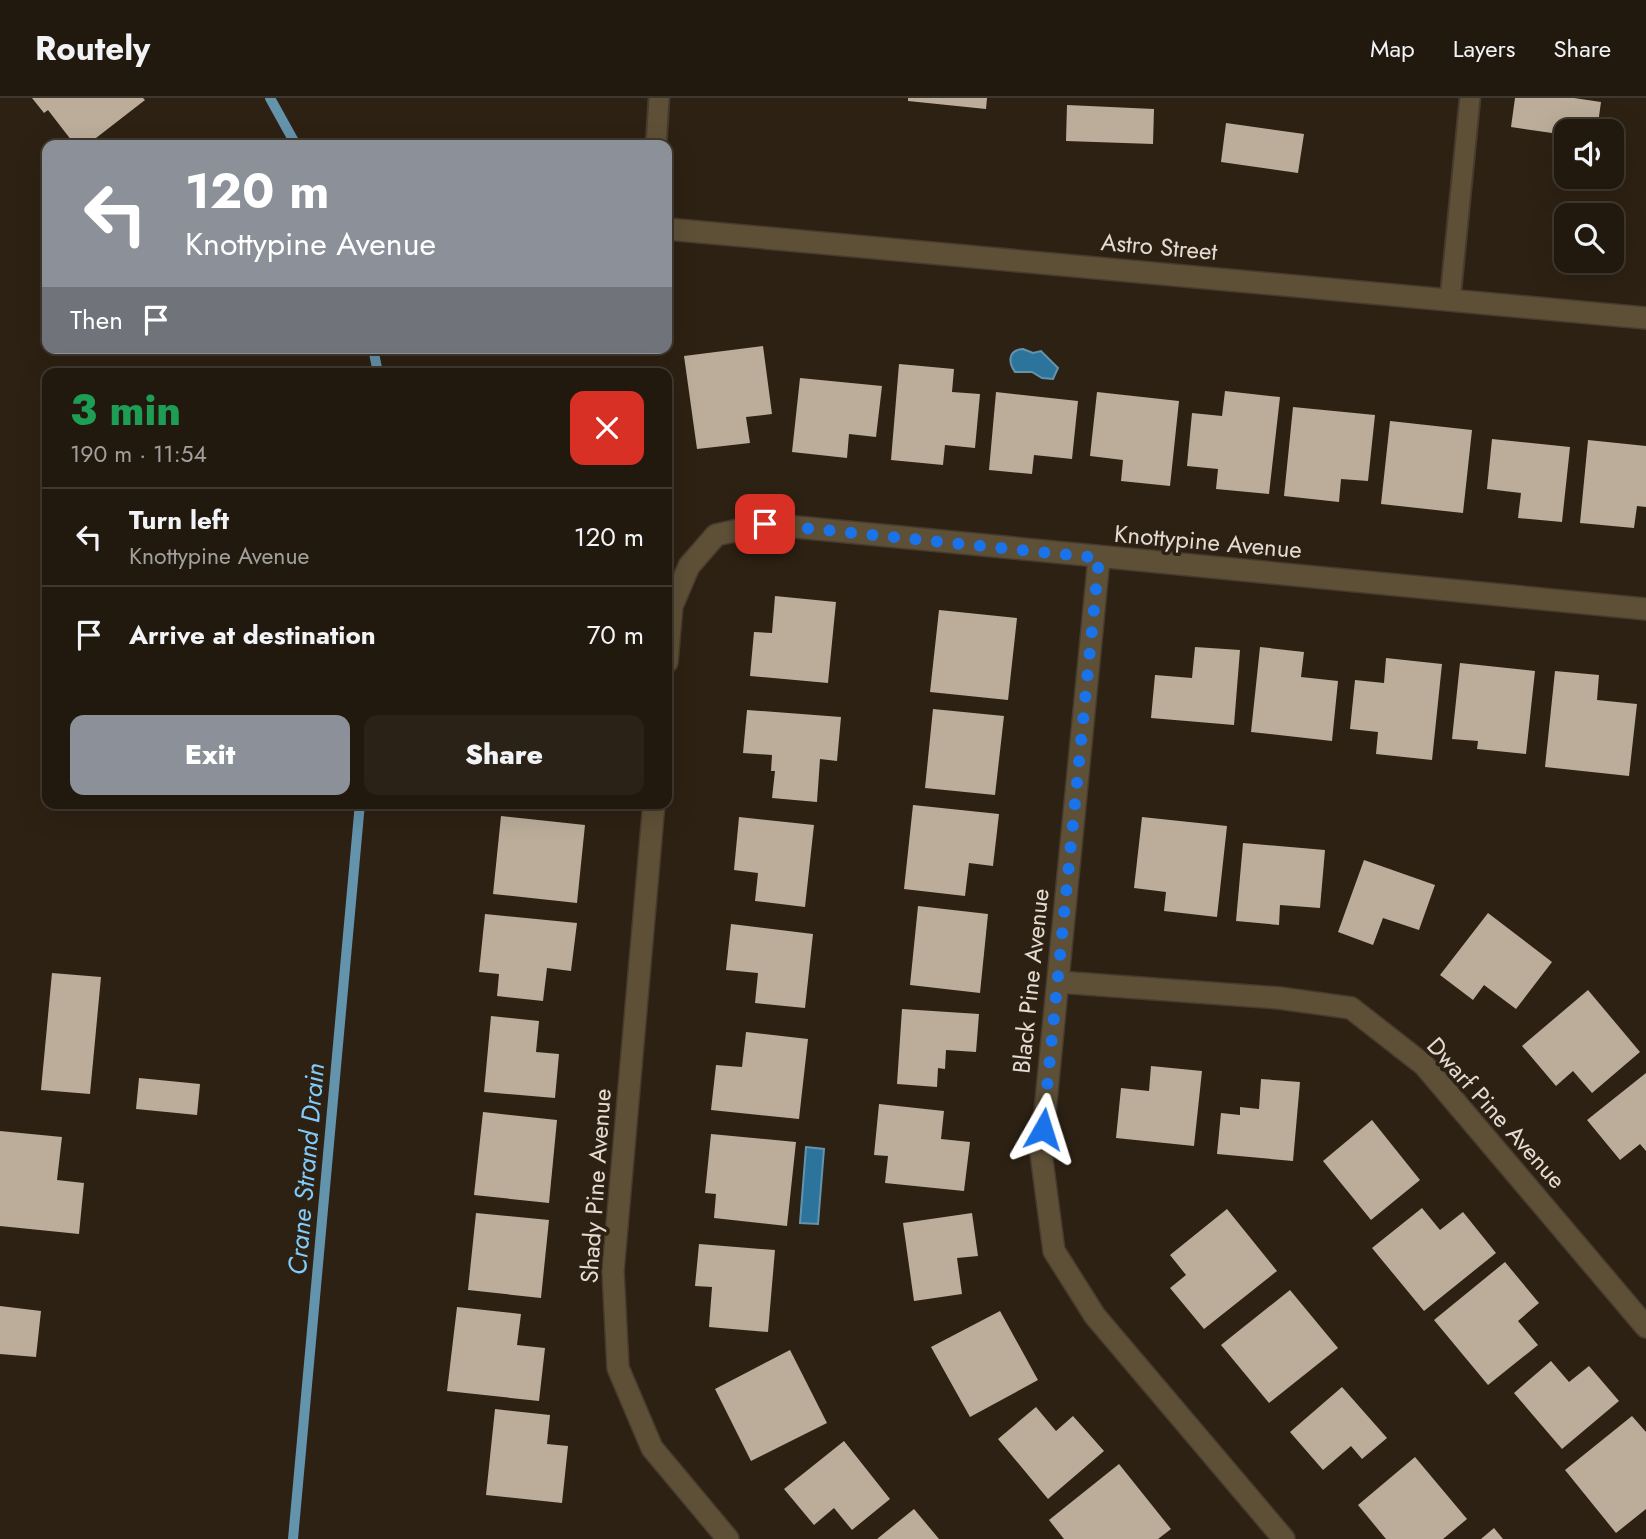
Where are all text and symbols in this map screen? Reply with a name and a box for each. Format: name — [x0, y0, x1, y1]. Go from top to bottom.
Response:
text: Routely — [35, 25, 150, 72]
text: Map — [1370, 31, 1415, 66]
text: Layers — [1453, 31, 1515, 66]
text: Share — [1553, 31, 1611, 66]
map controls — [1554, 119, 1624, 273]
button: sound — [1554, 119, 1624, 189]
text: 120 m — [185, 156, 329, 226]
icon: left — [70, 168, 161, 259]
button: search — [1554, 203, 1624, 273]
text: Knottypine Avenue — [185, 221, 436, 267]
street label: Astro Street — [1099, 224, 1219, 269]
text: Then — [70, 301, 123, 339]
icon: arrive — [137, 301, 175, 339]
text: 3 min — [70, 380, 181, 441]
button: close — [570, 391, 644, 465]
text: 190 m · 11:54 — [70, 437, 207, 471]
pin — [735, 494, 795, 554]
text: Turn left — [129, 501, 229, 539]
icon: arrive — [746, 505, 784, 543]
street label: Knottypine Avenue — [1113, 516, 1303, 567]
icon: left — [70, 518, 108, 556]
text: 120 m — [574, 518, 644, 556]
text: Knottypine Avenue — [129, 539, 309, 573]
icon: arrive — [70, 616, 108, 654]
text: Arrive at destination — [129, 616, 376, 654]
text: 70 m — [587, 616, 644, 654]
button: Exit — [70, 715, 350, 795]
button: Share — [364, 715, 644, 795]
street label: Black Pine Avenue — [1003, 887, 1058, 1075]
street label: Dwarf Pine Avenue — [1419, 1029, 1574, 1196]
water label: Crane Strand Drain — [278, 1061, 334, 1277]
street label: Shady Pine Avenue — [571, 1087, 620, 1284]
position arrow — [1006, 1092, 1080, 1166]

